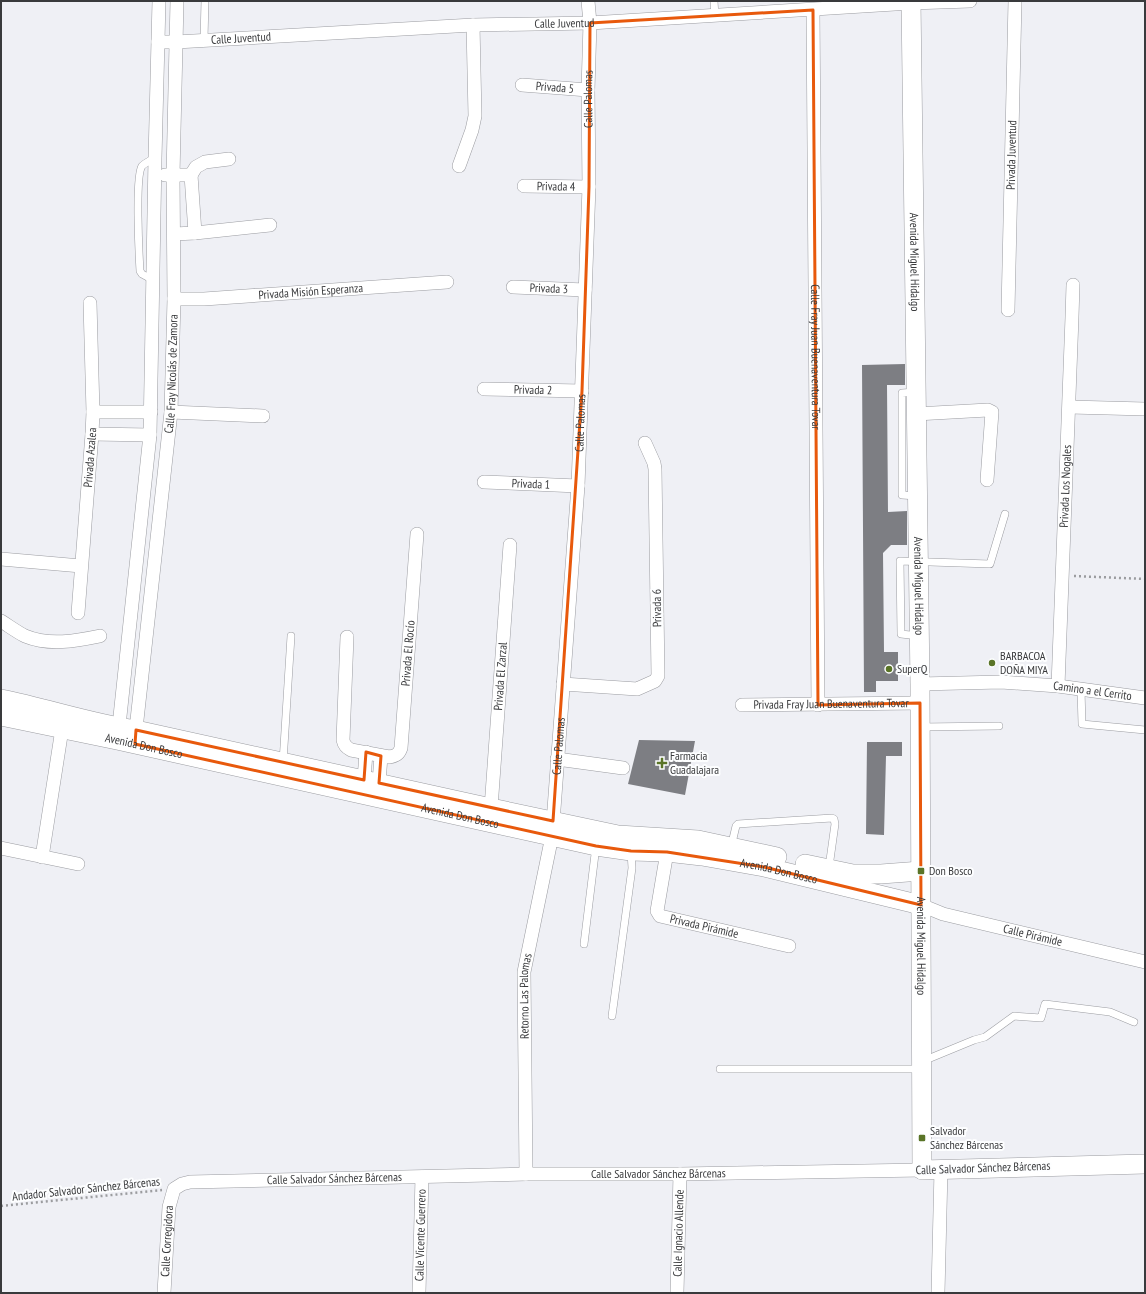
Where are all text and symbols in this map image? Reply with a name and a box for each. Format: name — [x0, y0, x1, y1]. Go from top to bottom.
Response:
street label: Calle Juventud — [534, 15, 595, 31]
street label: Calle Juventud — [210, 29, 271, 47]
street label: Calle Palomas — [580, 70, 596, 128]
street label: Privada 5 — [535, 78, 575, 96]
street label: Privada Juventud — [1003, 120, 1019, 190]
street label: Privada 4 — [537, 178, 576, 194]
street label: Avenida Miguel Hidalgo — [907, 213, 923, 311]
street label: Privada Misión Esperanza — [258, 280, 364, 302]
street label: Privada 3 — [529, 280, 569, 296]
street label: Calle Fray Juan Buenaventura Tovar — [808, 284, 824, 431]
street label: Calle Fray Nicolás de Zamora — [161, 314, 181, 434]
street label: Privada 2 — [514, 382, 552, 397]
street label: Calle Palomas — [571, 394, 588, 452]
street label: Privada Azalea — [80, 427, 99, 488]
street label: Privada Los Nogales — [1056, 444, 1074, 528]
street label: Privada 1 — [511, 475, 550, 492]
street label: Avenida Miguel Hidalgo — [911, 537, 927, 635]
street label: Privada 6 — [649, 589, 664, 627]
street label: Privada El Rocío — [398, 620, 418, 687]
street label: Privada El Zarzal — [490, 641, 510, 711]
place label: BARBACOA DOÑA MIYA — [1000, 648, 1048, 677]
marker: BARBACOA DOÑA MIYA — [987, 658, 997, 668]
place label: SuperQ — [897, 661, 928, 676]
marker: SuperQ — [884, 664, 894, 674]
street label: Camino a el Cerrito — [1053, 678, 1133, 703]
street label: Privada Fray Juan Buenaventura Tovar — [753, 695, 909, 712]
street label: Calle Palomas — [549, 717, 568, 775]
street label: Avenida Don Bosco — [104, 730, 184, 761]
place label: Farmacia Guadalajara — [670, 748, 719, 777]
marker: Farmacia Guadalajara — [657, 758, 667, 768]
street label: Avenida Don Bosco — [420, 800, 500, 831]
street label: Avenida Don Bosco — [739, 855, 819, 887]
place label: Don Bosco — [929, 863, 972, 878]
marker: Don Bosco — [916, 866, 926, 876]
street label: Avenida Miguel Hidalgo — [914, 897, 929, 995]
street label: Privada Pirámide — [669, 911, 740, 941]
street label: Calle Pirámide — [1002, 921, 1064, 949]
street label: Retorno Las Palomas — [516, 952, 535, 1039]
place label: Salvador Sánchez Bárcenas — [930, 1123, 1003, 1152]
marker: Salvador Sánchez Bárcenas — [917, 1133, 927, 1143]
street label: Calle Salvador Sánchez Bárcenas — [915, 1158, 1051, 1177]
street label: Calle Salvador Sánchez Bárcenas — [591, 1165, 726, 1181]
street label: Calle Salvador Sánchez Bárcenas — [267, 1169, 402, 1187]
street label: Andador Salvador Sánchez Bárcenas — [11, 1173, 161, 1204]
street label: Calle Vicente Guerrero — [411, 1189, 429, 1281]
street label: Calle Ignacio Allende — [669, 1189, 687, 1277]
street label: Calle Corregidora — [157, 1205, 176, 1277]

